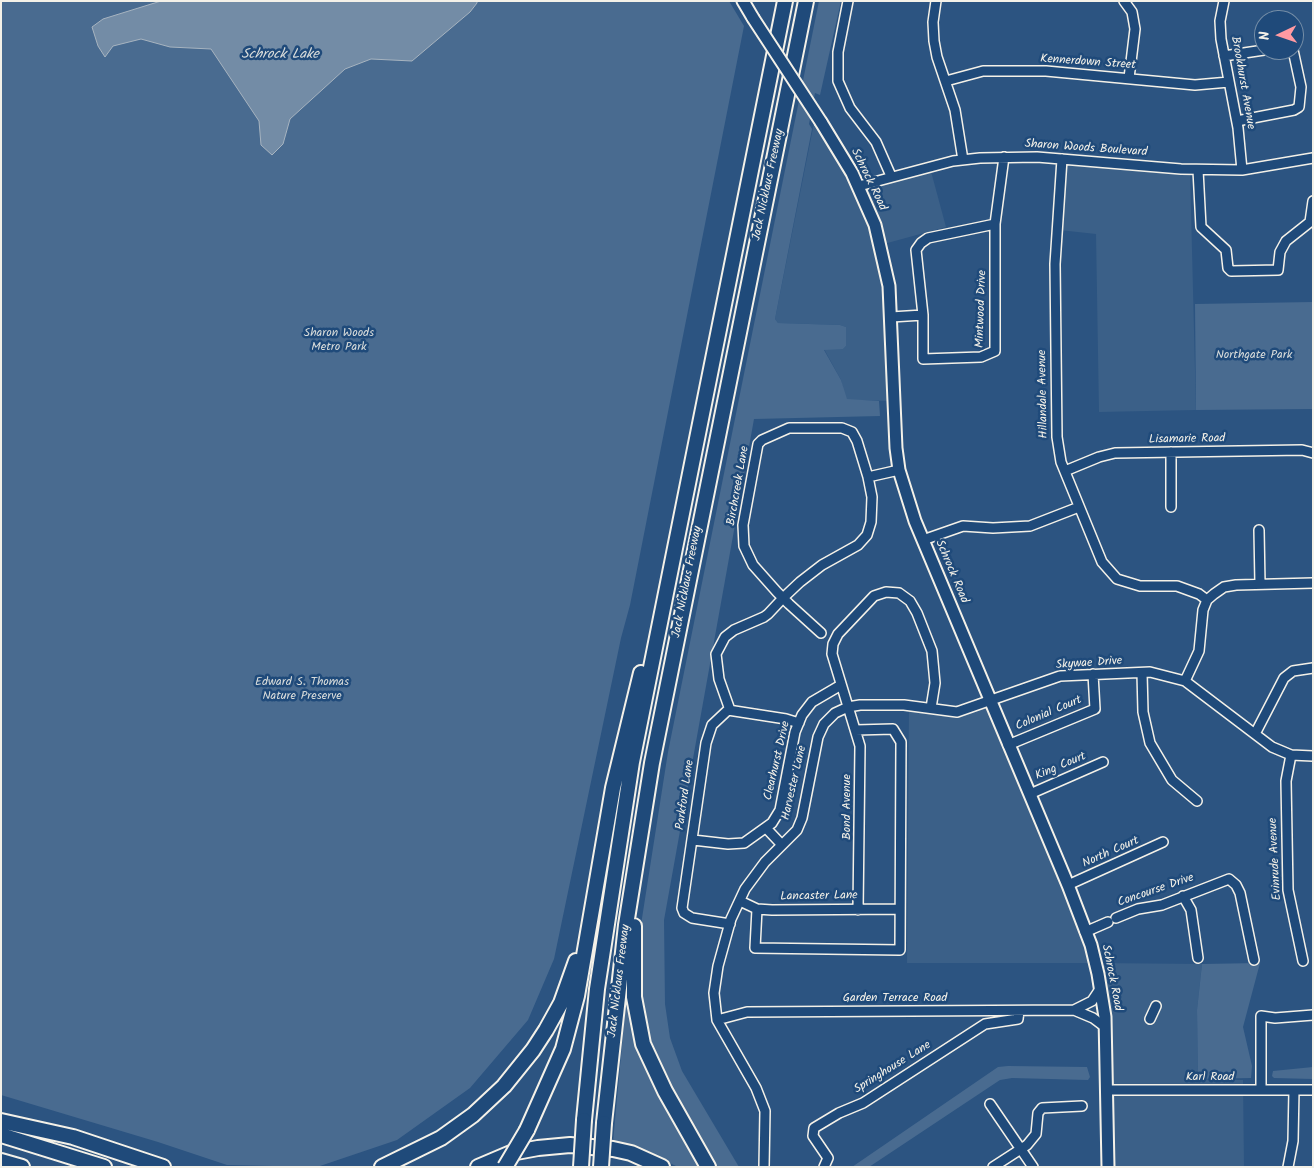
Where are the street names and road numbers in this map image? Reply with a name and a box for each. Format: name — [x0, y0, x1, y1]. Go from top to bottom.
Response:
street label: Brookhurst Avenue — [1227, 35, 1257, 131]
street label: Kennerdown Street — [1040, 52, 1136, 74]
street label: Jack Nicklaus Freeway — [750, 128, 788, 242]
street label: Sharon Woods Boulevard — [1024, 138, 1148, 160]
street label: Schrock Road — [847, 147, 889, 213]
street label: Mintwood Drive — [973, 270, 991, 348]
street label: Hillandale Avenue — [1036, 349, 1052, 439]
street label: Lisamarie Road — [1149, 432, 1225, 448]
street label: Birchcreek Lane — [725, 445, 753, 527]
street label: Jack Nicklaus Freeway — [670, 525, 706, 639]
street label: Schrock Road — [931, 538, 971, 606]
street label: Skywae Drive — [1055, 654, 1123, 674]
street label: Colonial Court — [1014, 694, 1084, 734]
street label: Clearhurst Drive — [762, 720, 794, 802]
street label: Harvester Lane — [779, 744, 811, 822]
street label: King Court — [1033, 750, 1089, 784]
street label: Parkford Lane — [674, 759, 698, 831]
street label: Bond Avenue — [841, 774, 855, 840]
street label: Evinrude Avenue — [1267, 817, 1285, 901]
street label: North Court — [1080, 834, 1142, 872]
street label: Concourse Drive — [1116, 871, 1196, 911]
street label: Lancaster Lane — [780, 889, 858, 905]
street label: Jack Nicklaus Freeway — [606, 924, 634, 1038]
street label: Schrock Road — [1098, 944, 1124, 1012]
street label: Garden Terrace Road — [843, 992, 947, 1006]
street label: Springhouse Lane — [852, 1039, 934, 1097]
street label: Karl Road — [1186, 1071, 1234, 1085]

